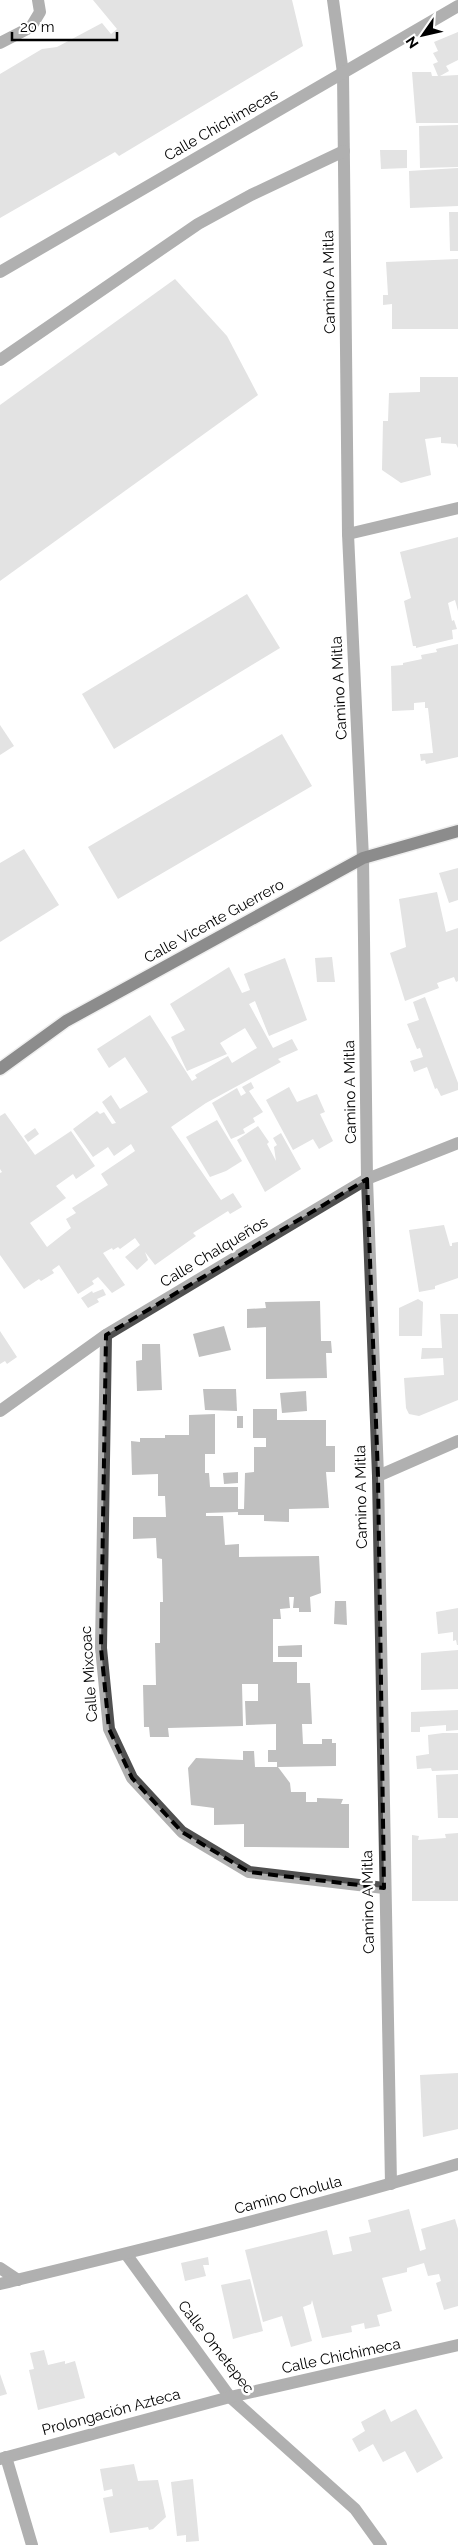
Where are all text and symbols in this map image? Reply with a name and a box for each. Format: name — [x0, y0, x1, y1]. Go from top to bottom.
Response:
scale bar — [12, 10, 118, 42]
north arrow — [398, 10, 448, 60]
text: 20 m — [20, 18, 55, 36]
text: N — [403, 33, 422, 51]
street label: Calle Chichimecas — [161, 85, 281, 165]
street label: Camino A Mitla — [319, 230, 339, 334]
street label: Camino A Mitla — [327, 636, 351, 740]
street label: Calle Vicente Guerrero — [141, 875, 287, 967]
street label: Camino A Mitla — [340, 1040, 360, 1144]
street label: Calle Chalqueños — [157, 1213, 271, 1291]
street label: Camino A Mitla — [351, 1445, 371, 1549]
street label: Calle Mixcoac — [77, 1625, 101, 1723]
street label: Camino A Mitla — [358, 1850, 378, 1954]
street label: Camino Cholula — [232, 2172, 344, 2218]
street label: Calle Ometepec — [174, 2297, 258, 2397]
street label: Calle Chichimeca — [280, 2335, 402, 2377]
street label: Prolongación Azteca — [40, 2385, 182, 2439]

